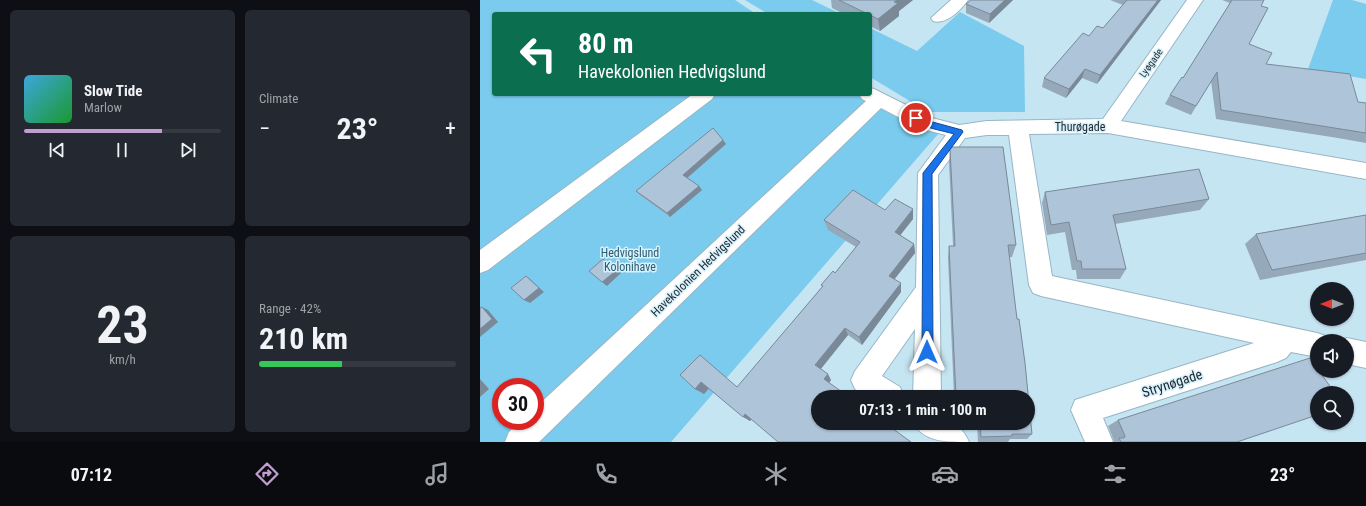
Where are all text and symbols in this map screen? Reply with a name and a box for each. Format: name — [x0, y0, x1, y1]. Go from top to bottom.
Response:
text: 80 m — [578, 27, 634, 60]
icon: left — [512, 28, 564, 80]
street label: Lyøgade — [1137, 46, 1165, 80]
text: Havekolonien Hedvigslund — [578, 61, 766, 82]
text: Slow Tide — [84, 82, 142, 100]
text: Climate — [259, 91, 298, 106]
text: Marlow — [84, 100, 122, 115]
pin — [899, 101, 933, 135]
icon: arrive — [905, 107, 927, 129]
text: 23° — [337, 111, 379, 146]
text: − — [259, 116, 270, 141]
text: + — [445, 116, 456, 141]
street label: Thurøgade — [1055, 120, 1106, 134]
icon: previous — [46, 139, 68, 161]
icon: pause — [111, 139, 133, 161]
icon: next — [177, 139, 199, 161]
street label: Havekolonien Hedvigslund — [648, 222, 748, 320]
park label: Hedvigslund Kolonihave — [601, 246, 659, 274]
north arrow — [1310, 282, 1354, 326]
map controls — [1310, 282, 1354, 430]
text: 23 — [96, 295, 149, 356]
text: Range · 42% — [259, 301, 321, 316]
text: 210 km — [259, 321, 348, 356]
position arrow — [906, 331, 948, 373]
button: sound — [1310, 334, 1354, 378]
text: km/h — [109, 352, 136, 367]
street label: Strynøgade — [1140, 366, 1205, 400]
speed limit sign: 30 — [492, 378, 544, 430]
button: search — [1310, 386, 1354, 430]
text: 07:13 · 1 min · 100 m — [859, 401, 987, 419]
icon: directions — [253, 460, 281, 488]
icon: music — [423, 460, 451, 488]
icon: phone — [592, 460, 620, 488]
icon: climate — [762, 460, 790, 488]
icon: car — [931, 460, 959, 488]
icon: filters — [1101, 460, 1129, 488]
text: 07:12 — [71, 464, 112, 485]
text: 23° — [1270, 464, 1295, 485]

